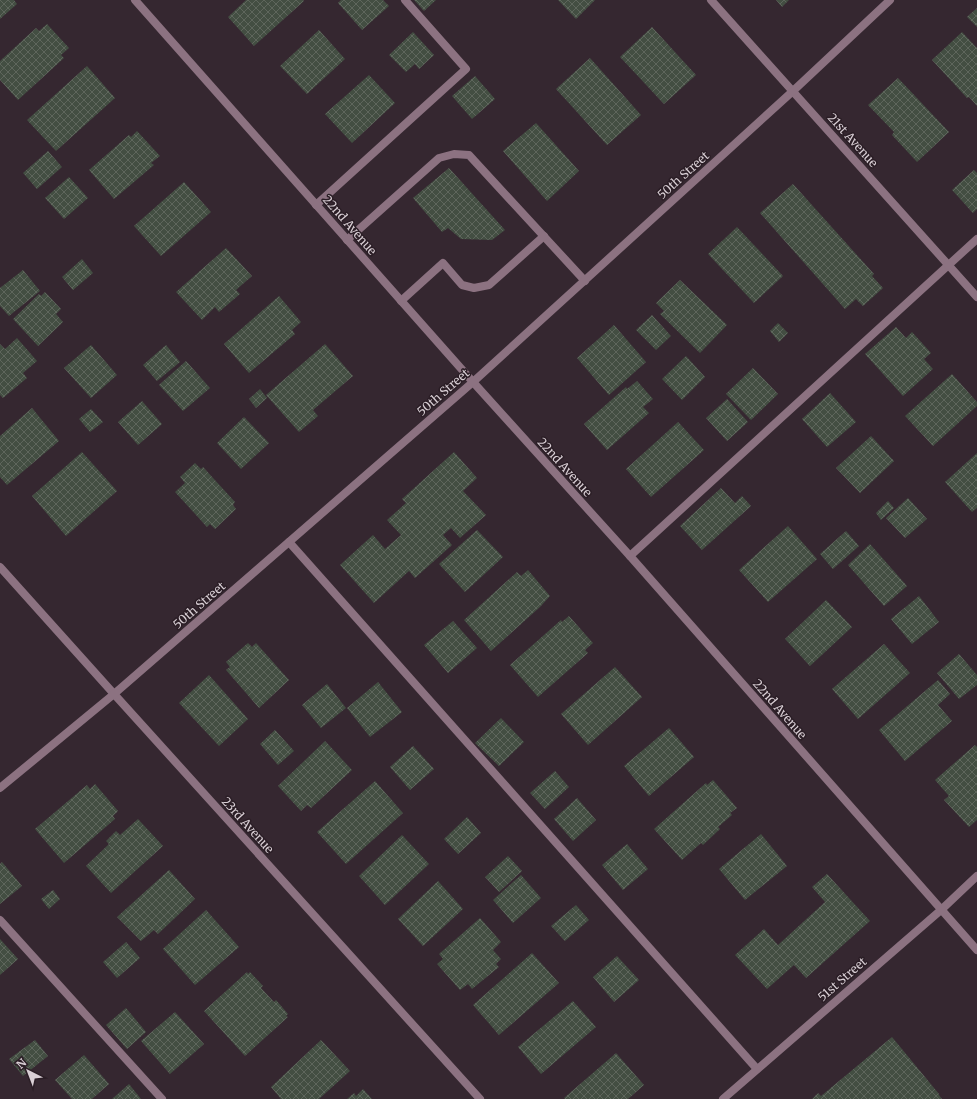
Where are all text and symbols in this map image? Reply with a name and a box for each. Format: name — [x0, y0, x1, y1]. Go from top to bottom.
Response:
street label: 21st Avenue — [825, 110, 881, 170]
street label: 50th Street — [654, 148, 712, 202]
street label: 22nd Avenue — [320, 192, 380, 258]
street label: 50th Street — [414, 365, 472, 419]
street label: 22nd Avenue — [535, 434, 595, 500]
street label: 50th Street — [170, 578, 228, 632]
street label: 22nd Avenue — [750, 676, 810, 742]
street label: 23rd Avenue — [219, 794, 277, 856]
street label: 51st Street — [815, 954, 870, 1004]
north arrow — [8, 1051, 48, 1091]
text: N — [13, 1055, 29, 1072]

